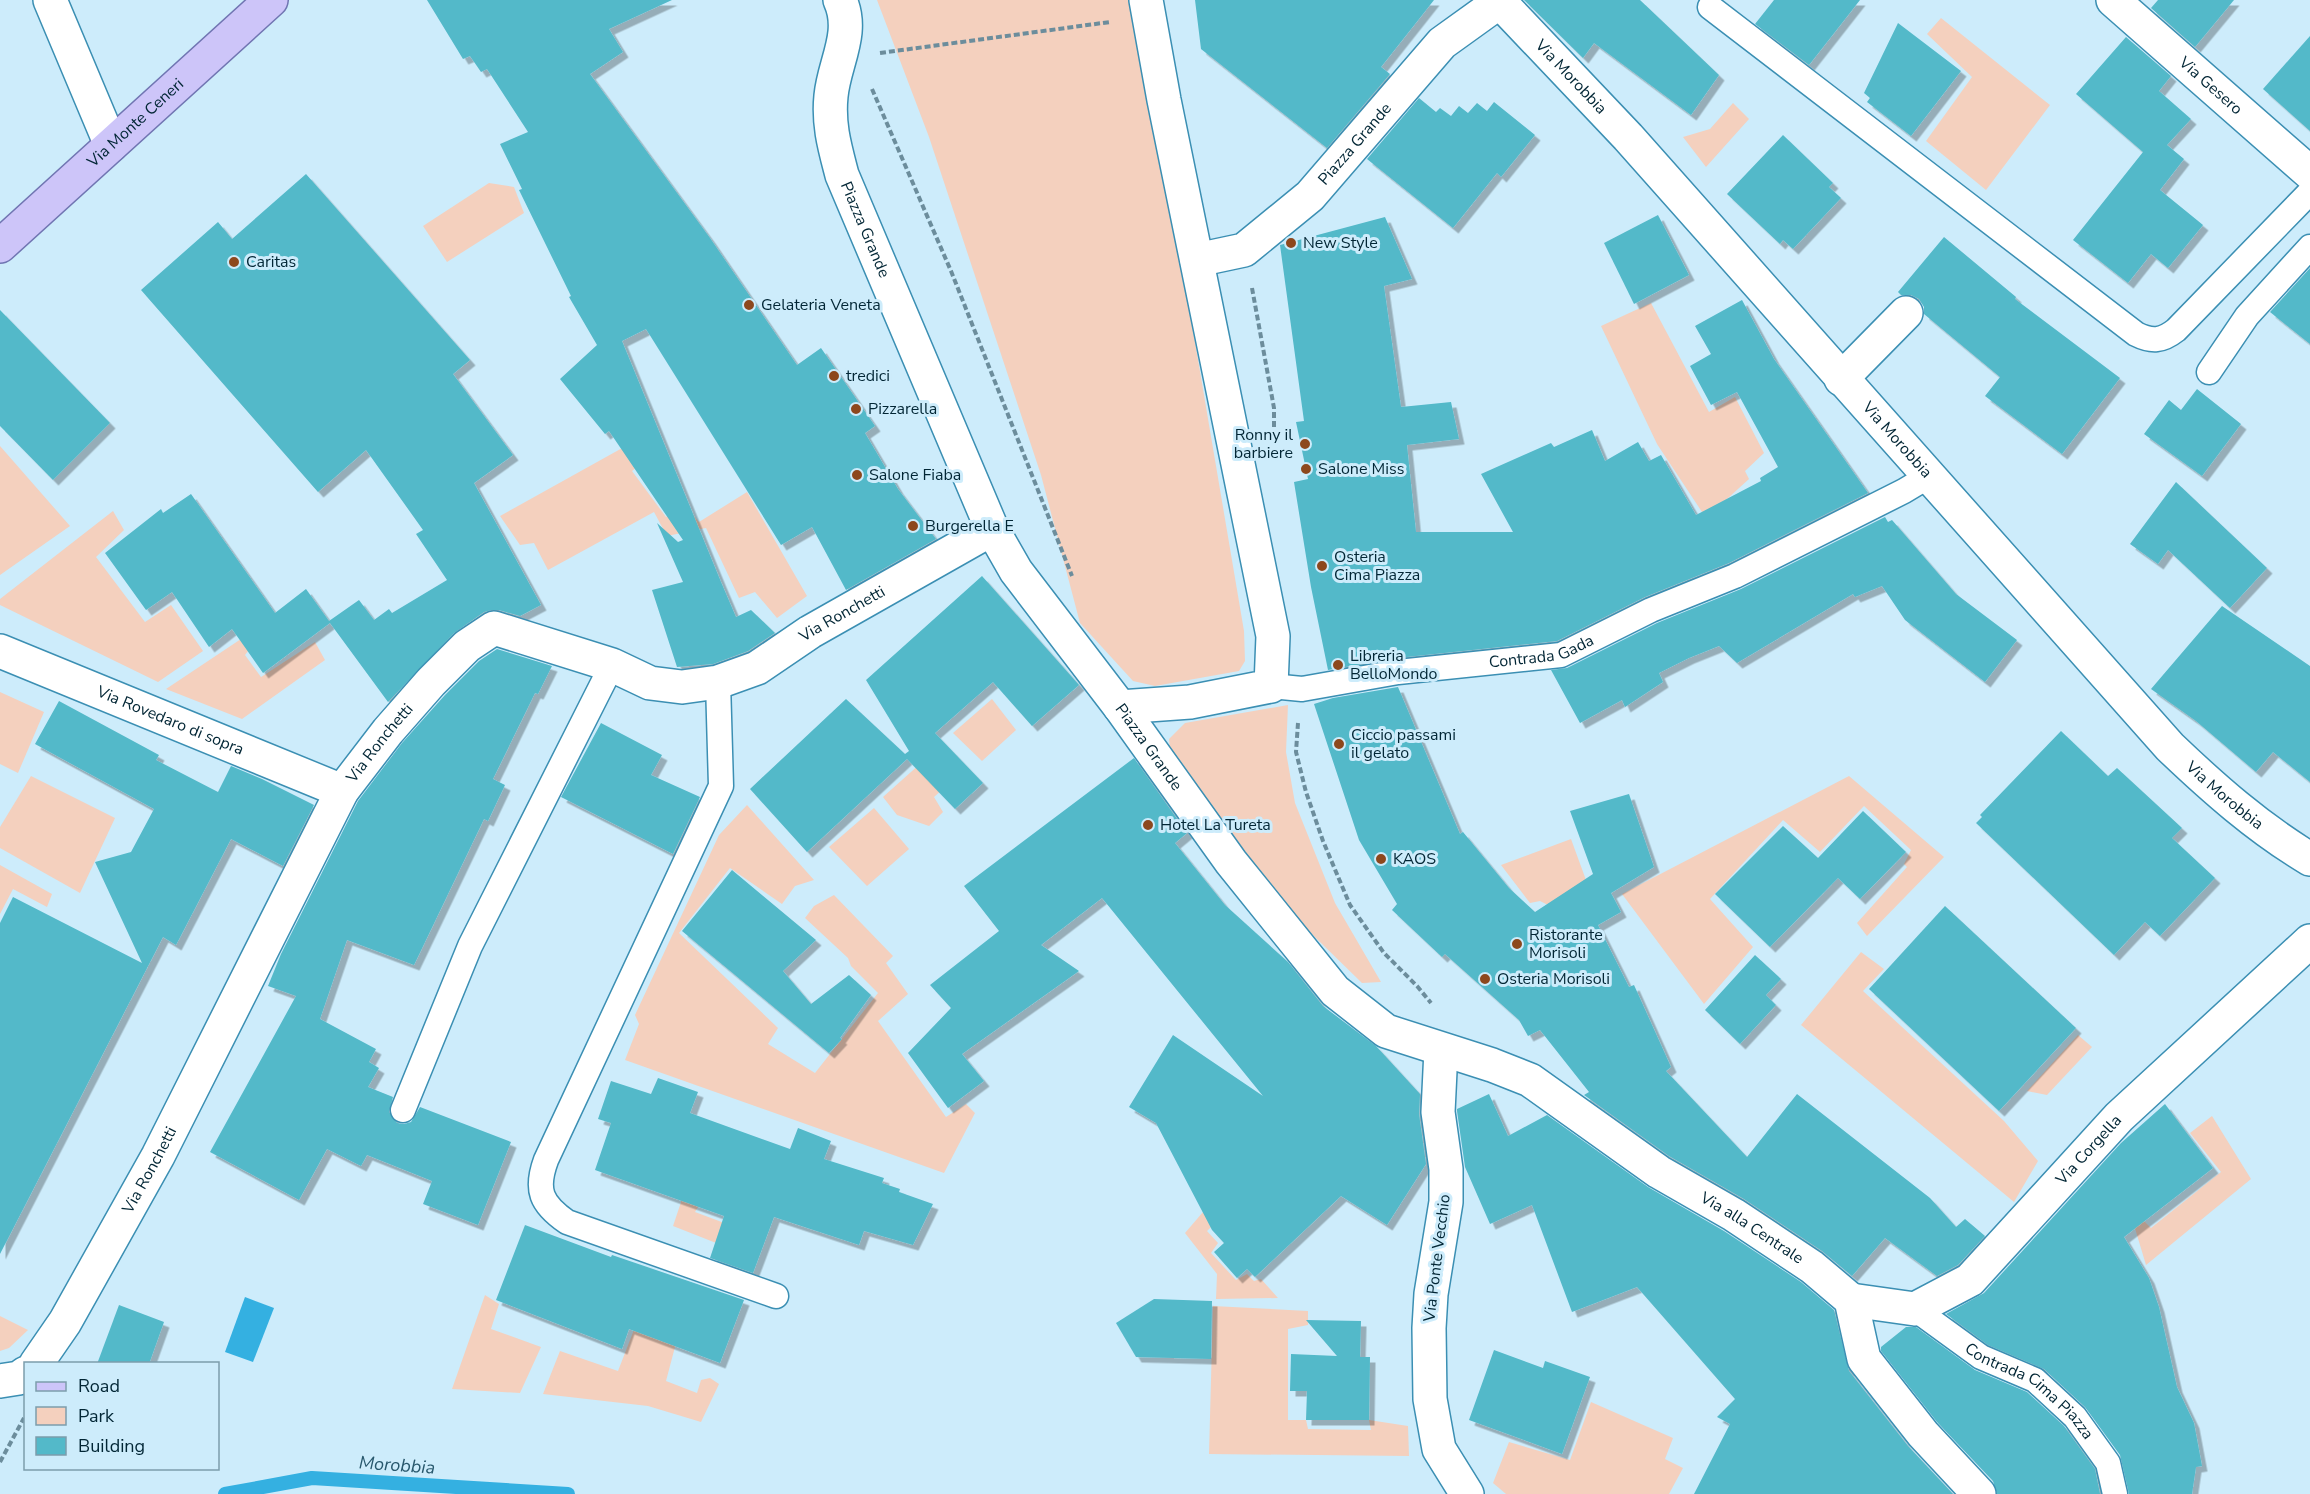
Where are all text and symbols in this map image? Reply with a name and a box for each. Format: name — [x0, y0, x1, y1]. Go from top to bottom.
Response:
street label: Via Morobbia — [1529, 34, 1612, 119]
street label: Via Gesero — [2173, 51, 2247, 120]
street label: Via Monte Ceneri — [82, 74, 188, 173]
street label: Piazza Grande — [1313, 98, 1397, 190]
street label: Piazza Grande — [835, 178, 895, 281]
place label: New Style — [1303, 232, 1378, 254]
marker: New Style — [1284, 236, 1298, 250]
place label: Caritas — [246, 251, 296, 273]
marker: Caritas — [227, 255, 241, 269]
place label: Gelateria Veneta — [761, 294, 881, 316]
marker: Gelateria Veneta — [742, 298, 756, 312]
place label: tredici — [846, 365, 890, 387]
marker: tredici — [827, 369, 841, 383]
street label: Via Morobbia — [1857, 396, 1937, 483]
place label: Pizzarella — [868, 398, 937, 420]
marker: Pizzarella — [849, 402, 863, 416]
place label: Ronny il barbiere — [1234, 424, 1293, 464]
marker: Ronny il barbiere — [1298, 437, 1312, 451]
place label: Salone Miss — [1318, 458, 1404, 480]
marker: Salone Miss — [1299, 462, 1313, 476]
place label: Salone Fiaba — [869, 464, 961, 486]
marker: Salone Fiaba — [850, 468, 864, 482]
place label: Burgerella E — [925, 515, 1014, 537]
marker: Burgerella E — [906, 519, 920, 533]
place label: Osteria Cima Piazza — [1334, 546, 1420, 586]
marker: Osteria Cima Piazza — [1315, 559, 1329, 573]
street label: Via Ronchetti — [794, 581, 889, 648]
street label: Contrada Gada — [1488, 629, 1598, 673]
place label: Libreria BelloMondo — [1350, 645, 1438, 685]
marker: Libreria BelloMondo — [1331, 658, 1345, 672]
street label: Via Rovedaro di sopra — [93, 680, 247, 761]
street label: Via Ronchetti — [341, 699, 418, 788]
street label: Piazza Grande — [1110, 699, 1187, 795]
place label: Ciccio passami il gelato — [1351, 724, 1456, 764]
marker: Ciccio passami il gelato — [1332, 737, 1346, 751]
street label: Via Morobbia — [2180, 756, 2268, 835]
place label: Hotel La Tureta — [1160, 814, 1271, 836]
marker: Hotel La Tureta — [1141, 818, 1155, 832]
place label: KAOS — [1393, 848, 1436, 870]
marker: KAOS — [1374, 852, 1388, 866]
place label: Ristorante Morisoli — [1529, 924, 1603, 964]
marker: Ristorante Morisoli — [1510, 937, 1524, 951]
place label: Osteria Morisoli — [1497, 968, 1610, 990]
marker: Osteria Morisoli — [1478, 972, 1492, 986]
street label: Via Corgella — [2050, 1110, 2127, 1191]
street label: Via Ronchetti — [117, 1123, 182, 1218]
street label: Via alla Centrale — [1695, 1186, 1808, 1269]
street label: Via Ponte Vecchio — [1418, 1193, 1456, 1324]
street label: Contrada Cima Piazza — [1960, 1338, 2099, 1444]
legend — [24, 1362, 219, 1470]
text: Road — [78, 1374, 120, 1398]
text: Park — [78, 1404, 115, 1428]
text: Building — [78, 1434, 145, 1458]
water label: Morobbia — [358, 1450, 436, 1480]

